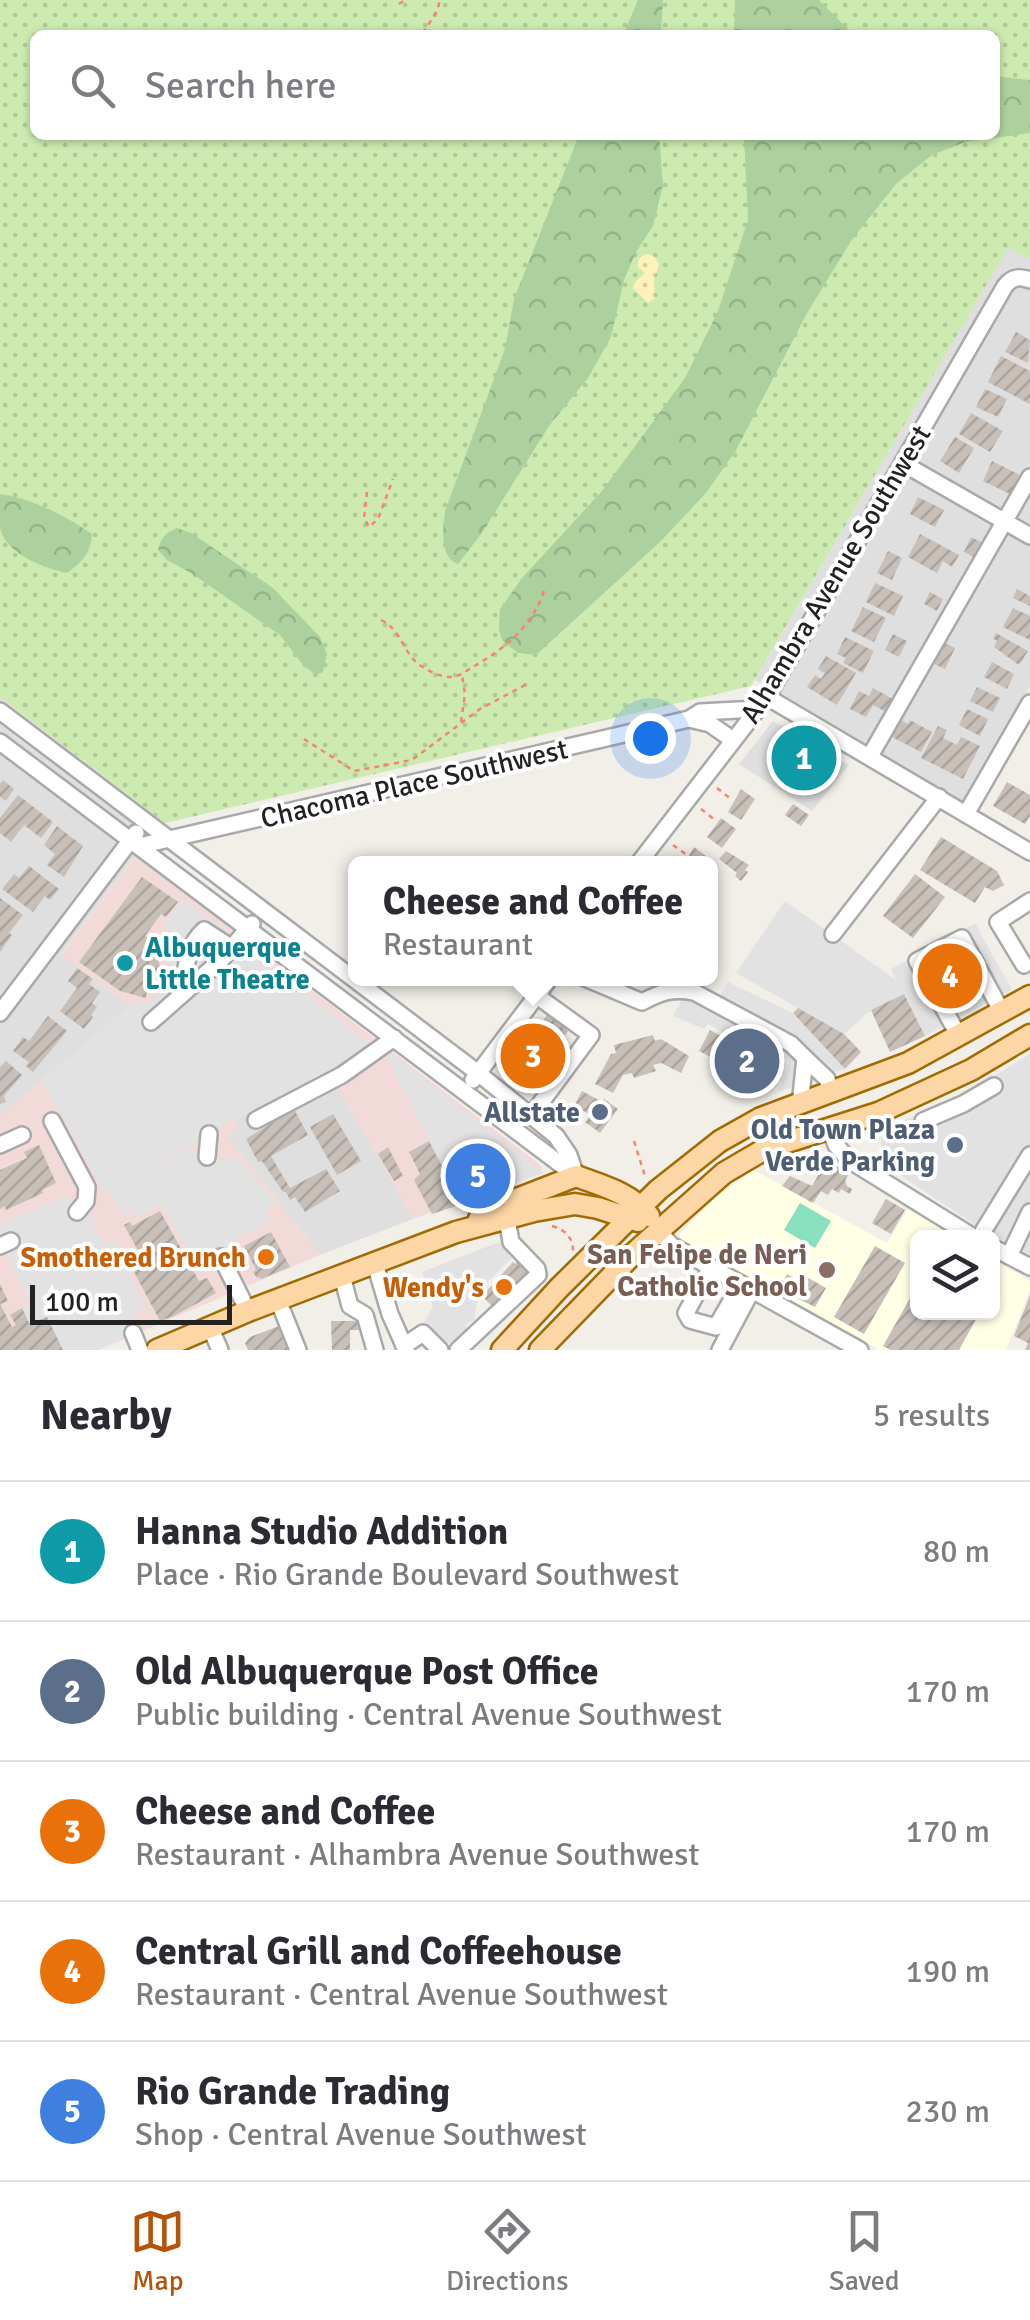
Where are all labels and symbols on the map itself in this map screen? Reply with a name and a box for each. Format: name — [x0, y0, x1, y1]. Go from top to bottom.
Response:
street label: Alhambra Avenue Southwest — [733, 419, 939, 730]
your location — [625, 713, 676, 764]
pin: 1 — [772, 720, 836, 796]
street label: Chacoma Place Southwest — [257, 732, 571, 836]
place label: Albuquerque Little Theatre — [145, 931, 310, 997]
pin: 4 — [918, 938, 982, 1014]
marker: Albuquerque Little Theatre — [114, 952, 136, 974]
pin: 3 — [500, 1018, 566, 1094]
pin: 2 — [714, 1024, 780, 1098]
place label: Allstate — [484, 1096, 580, 1130]
marker: Allstate — [589, 1101, 611, 1123]
place label: Old Town Plaza Verde Parking — [751, 1113, 935, 1179]
marker: Old Town Plaza Verde Parking — [944, 1134, 966, 1156]
pin: 5 — [446, 1138, 510, 1214]
place label: San Felipe de Neri Catholic School — [587, 1238, 807, 1304]
place label: Smothered Brunch — [20, 1241, 246, 1275]
marker: Smothered Brunch — [255, 1246, 277, 1268]
marker: San Felipe de Neri Catholic School — [816, 1259, 838, 1281]
place label: Wendy's — [383, 1271, 484, 1305]
marker: Wendy's — [493, 1276, 515, 1298]
scale bar — [30, 1280, 232, 1324]

